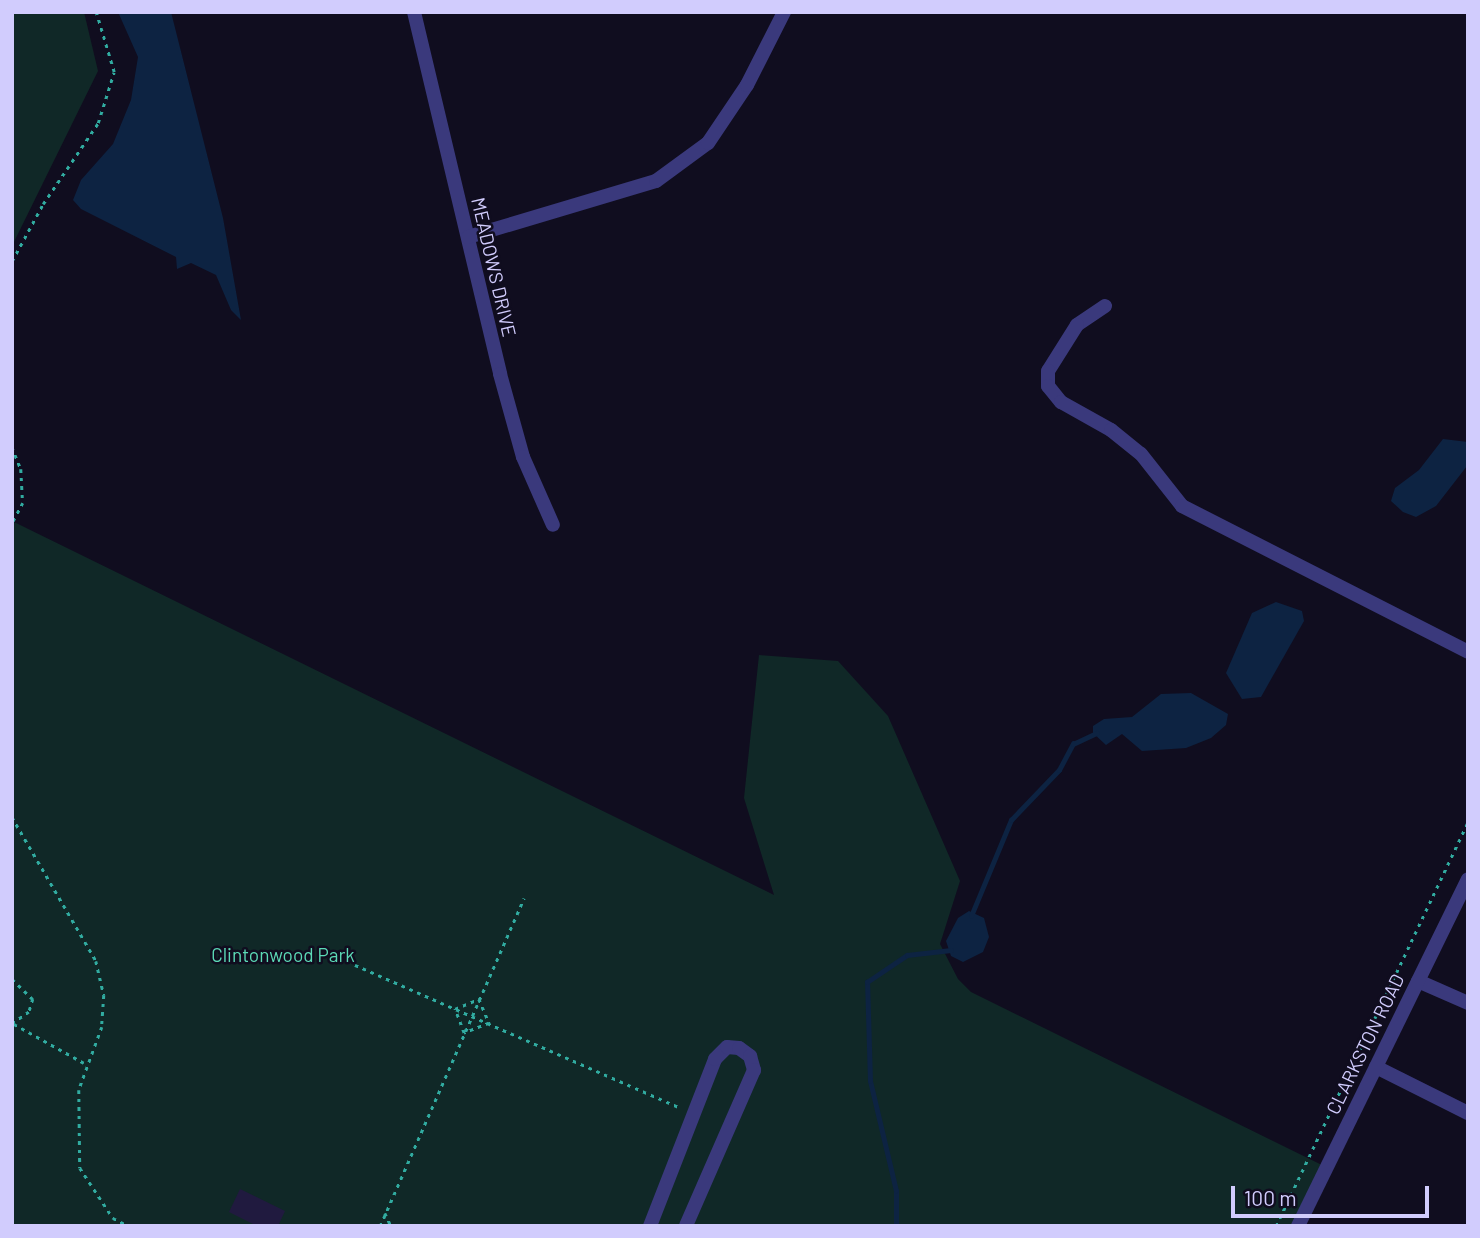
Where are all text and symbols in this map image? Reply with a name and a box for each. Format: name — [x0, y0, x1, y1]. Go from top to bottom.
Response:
street label: MEADOWS DRIVE — [467, 195, 521, 339]
park label: Clintonwood Park — [211, 944, 355, 966]
street label: CLARKSTON ROAD — [1321, 970, 1409, 1118]
scale bar — [1235, 1172, 1433, 1216]
text: 100 m — [1244, 1185, 1297, 1210]

